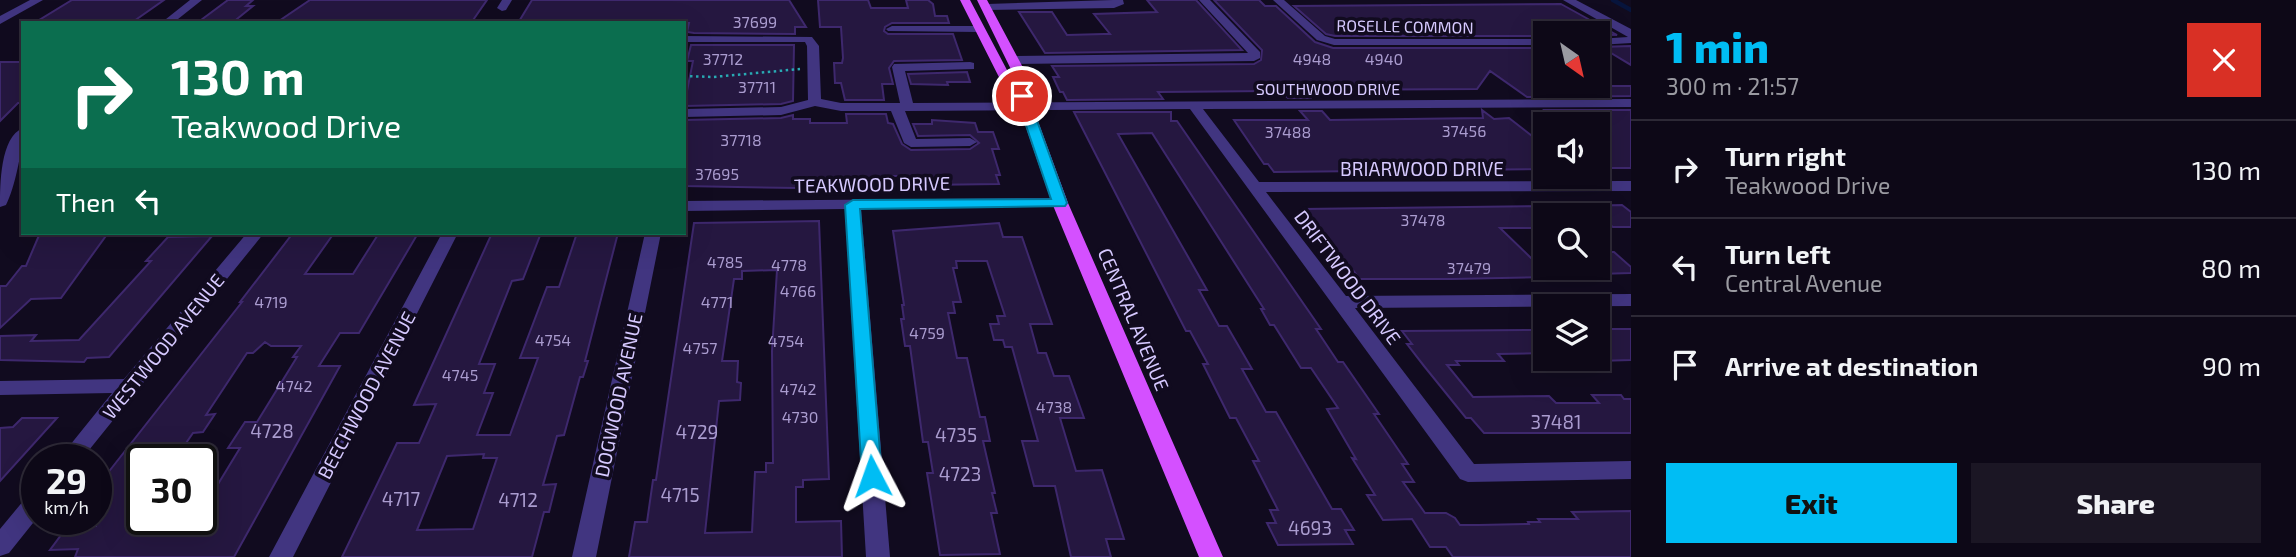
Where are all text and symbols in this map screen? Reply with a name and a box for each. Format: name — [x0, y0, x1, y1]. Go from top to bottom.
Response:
house number: 37699 — [733, 12, 777, 31]
street label: ROSELLE COMMON — [1336, 15, 1474, 37]
north arrow — [1533, 21, 1610, 98]
map controls — [1533, 21, 1610, 371]
text: 1 min — [1666, 21, 1769, 71]
button: close — [2187, 23, 2261, 97]
text: 130 m — [171, 46, 305, 105]
icon: right — [56, 49, 147, 140]
house number: 37712 — [703, 49, 743, 68]
house number: 4948 — [1293, 49, 1331, 68]
house number: 4940 — [1365, 49, 1403, 68]
pin — [992, 66, 1052, 126]
text: 300 m · 21:57 — [1666, 72, 1799, 100]
house number: 37711 — [738, 77, 776, 96]
icon: arrive — [1003, 77, 1041, 115]
street label: SOUTHWOOD DRIVE — [1256, 79, 1400, 98]
text: Teakwood Drive — [171, 106, 401, 144]
button: sound — [1533, 112, 1610, 189]
house number: 37456 — [1442, 121, 1486, 140]
house number: 37488 — [1265, 122, 1311, 141]
house number: 37718 — [720, 130, 762, 149]
text: Turn right — [1725, 140, 1846, 171]
icon: right — [1666, 150, 1704, 188]
text: 130 m — [2192, 154, 2261, 185]
street label: BRIARWOOD DRIVE — [1340, 157, 1504, 180]
house number: 37695 — [695, 164, 739, 183]
street label: TEAKWOOD DRIVE — [794, 171, 950, 197]
text: Teakwood Drive — [1725, 171, 1890, 199]
icon: left — [129, 182, 167, 220]
text: Then — [56, 186, 115, 217]
button: search — [1533, 203, 1610, 280]
street label: DRIFTWOOD DRIVE — [1290, 205, 1406, 349]
house number: 37478 — [1401, 210, 1445, 229]
text: Turn left — [1725, 238, 1831, 269]
street label: CENTRAL AVENUE — [1094, 244, 1174, 394]
icon: left — [1666, 248, 1704, 286]
house number: 4785 — [707, 252, 743, 271]
text: 80 m — [2201, 252, 2261, 283]
house number: 4778 — [771, 255, 807, 274]
house number: 37479 — [1447, 258, 1491, 277]
street label: WESTWOOD AVENUE — [97, 269, 229, 423]
text: Central Avenue — [1725, 269, 1882, 297]
house number: 4766 — [780, 281, 816, 300]
house number: 4719 — [254, 292, 288, 311]
house number: 4771 — [701, 292, 733, 311]
button: layers — [1533, 294, 1610, 371]
street label: BEECHWOOD AVENUE — [312, 307, 420, 483]
street label: DOGWOOD AVENUE — [589, 311, 647, 479]
house number: 4759 — [909, 323, 945, 342]
house number: 4754 — [535, 330, 571, 349]
house number: 4754 — [768, 331, 804, 350]
house number: 4757 — [683, 338, 717, 357]
icon: arrive — [1666, 346, 1704, 384]
text: Arrive at destination — [1725, 350, 1978, 381]
text: 90 m — [2202, 350, 2261, 381]
house number: 4745 — [442, 365, 478, 384]
house number: 4742 — [276, 376, 312, 395]
house number: 4742 — [780, 379, 816, 398]
house number: 4738 — [1036, 397, 1072, 416]
house number: 4730 — [782, 407, 818, 426]
house number: 37481 — [1530, 410, 1582, 433]
house number: 4728 — [250, 419, 294, 442]
house number: 4729 — [676, 420, 718, 443]
house number: 4735 — [935, 423, 977, 446]
position arrow — [835, 439, 909, 513]
speed limit sign: 30 — [126, 444, 217, 535]
text: 29 — [46, 459, 87, 501]
house number: 4723 — [939, 462, 981, 485]
button: Exit — [1666, 463, 1957, 543]
button: Share — [1971, 463, 2261, 543]
house number: 4715 — [660, 483, 700, 506]
house number: 4717 — [382, 487, 421, 510]
house number: 4712 — [498, 488, 538, 511]
text: km/h — [44, 496, 89, 518]
house number: 4693 — [1288, 516, 1332, 539]

